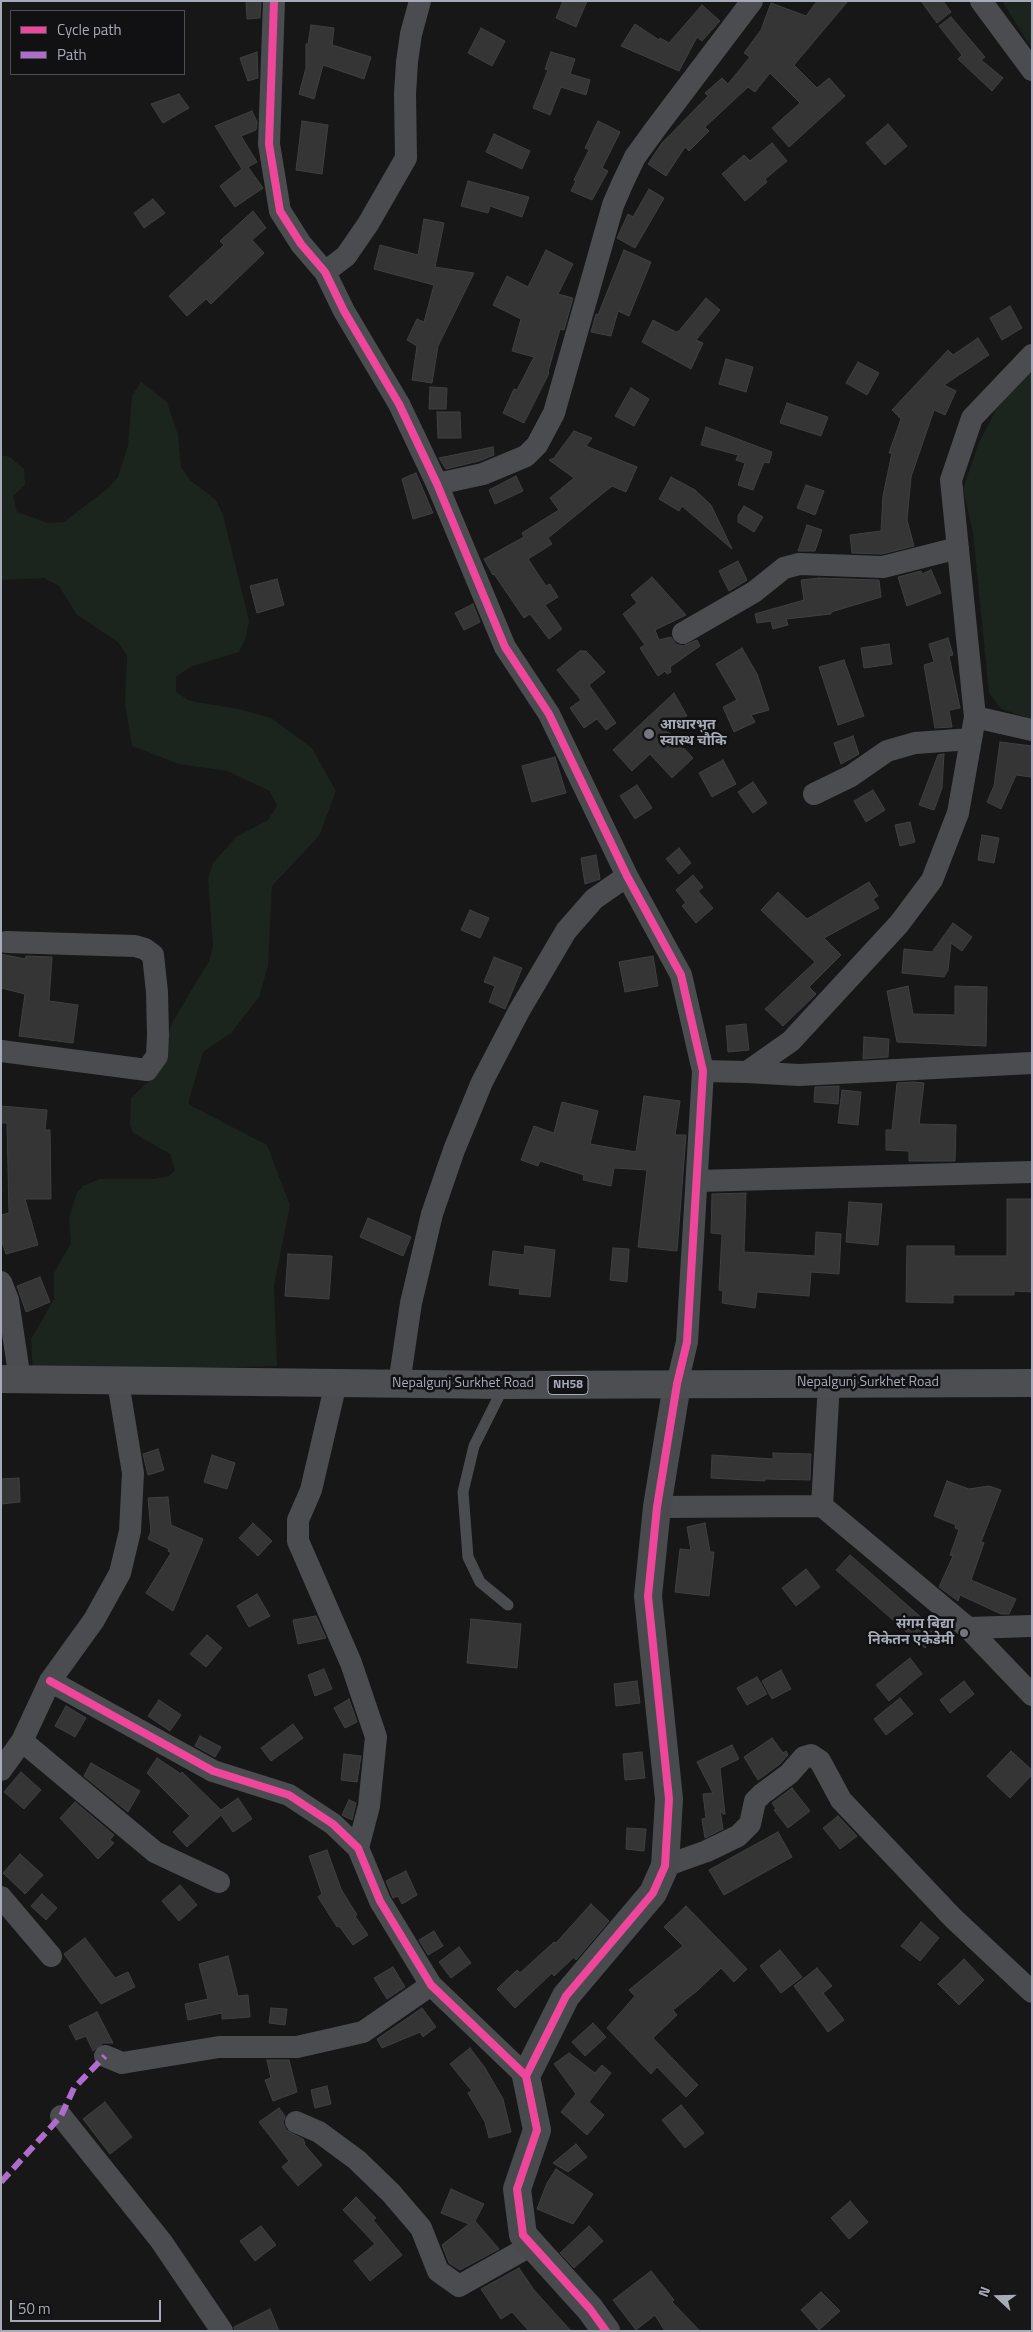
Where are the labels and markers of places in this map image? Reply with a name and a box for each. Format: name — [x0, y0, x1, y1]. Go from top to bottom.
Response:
place label: आधारभुत स्वास्थ चौकि — [660, 718, 727, 750]
marker: आधारभुत स्वास्थ चौकि — [642, 727, 656, 741]
place label: संगम बिद्या निकेतन एकेडेमी — [868, 1617, 954, 1650]
marker: संगम बिद्या निकेतन एकेडेमी — [958, 1627, 970, 1639]

